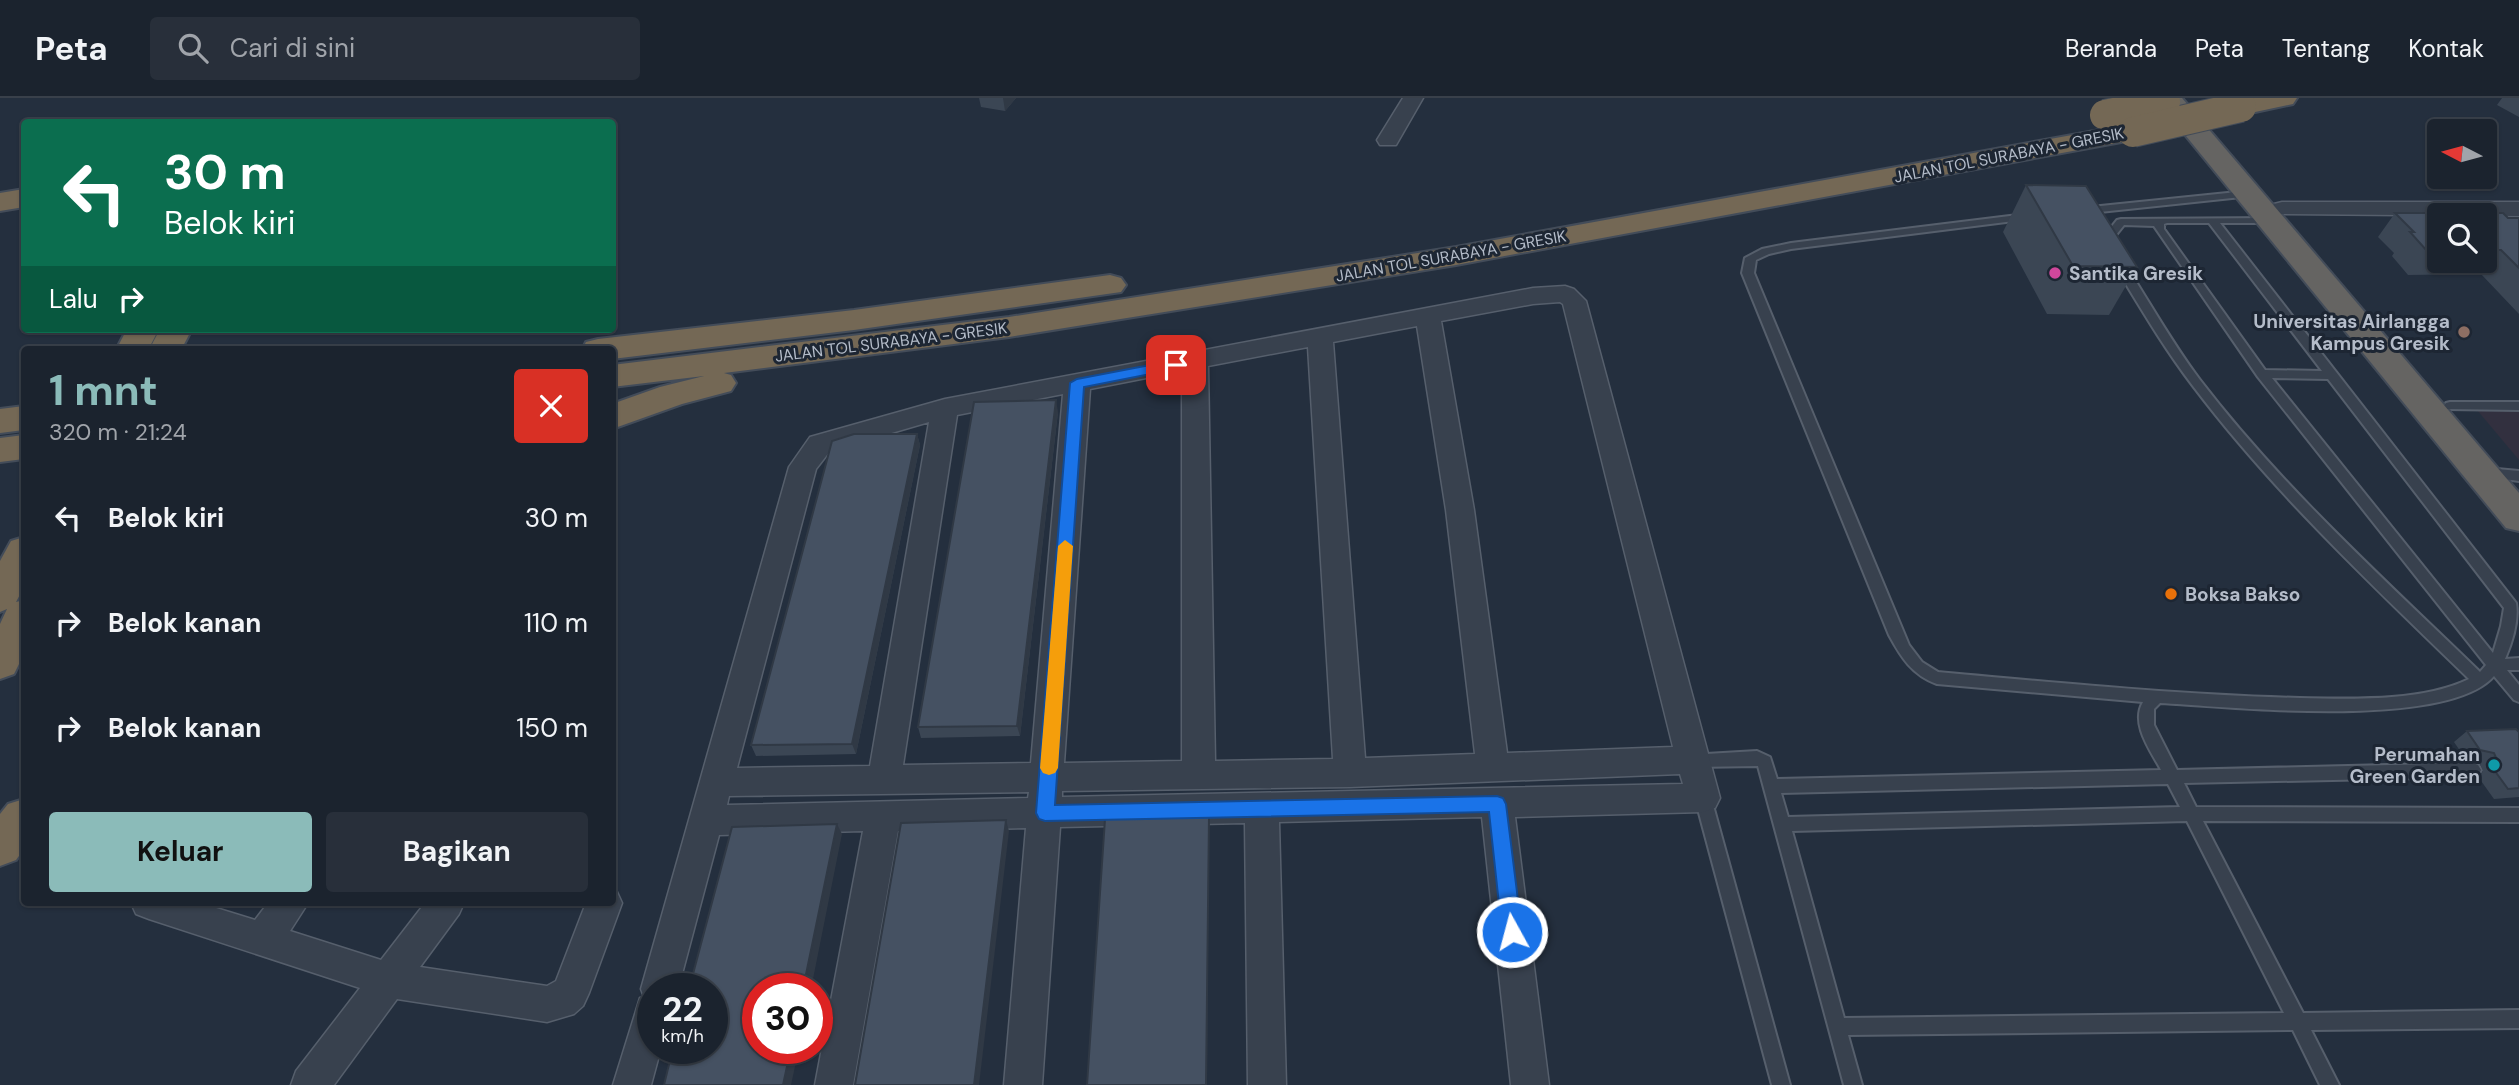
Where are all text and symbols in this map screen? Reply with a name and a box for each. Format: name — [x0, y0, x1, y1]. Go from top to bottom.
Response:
search box — [150, 17, 640, 80]
text: Peta — [35, 27, 108, 70]
icon: search — [174, 29, 212, 67]
text: Cari di sini — [230, 31, 355, 65]
text: Beranda — [2065, 33, 2157, 64]
text: Peta — [2195, 33, 2244, 64]
text: Tentang — [2282, 33, 2370, 64]
text: Kontak — [2408, 33, 2484, 64]
north arrow — [2427, 119, 2497, 189]
map controls — [2427, 119, 2497, 273]
street label: JALAN TOL SURABAYA - GRESIK — [1892, 122, 2126, 188]
text: 30 m — [164, 140, 286, 204]
icon: left — [49, 147, 140, 238]
text: Belok kiri — [164, 202, 296, 244]
button: search — [2427, 203, 2497, 273]
street label: JALAN TOL SURABAYA - GRESIK — [1334, 225, 1568, 287]
place label: Santika Gresik — [2069, 261, 2203, 286]
marker: Santika Gresik — [2047, 265, 2063, 281]
icon: right — [112, 280, 150, 318]
text: Lalu — [49, 282, 98, 316]
place label: Universitas Airlangga Kampus Gresik — [2253, 309, 2450, 356]
street label: JALAN TOL SURABAYA - GRESIK — [774, 317, 1008, 367]
marker: Universitas Airlangga Kampus Gresik — [2456, 324, 2472, 340]
pin — [1146, 335, 1206, 395]
icon: arrive — [1157, 346, 1195, 384]
text: 1 mnt — [49, 363, 158, 418]
button: close — [514, 369, 588, 443]
text: 320 m · 21:24 — [49, 417, 187, 447]
icon: left — [49, 499, 87, 537]
text: Belok kiri — [108, 501, 224, 535]
text: 30 m — [525, 501, 588, 535]
place label: Boksa Bakso — [2185, 582, 2300, 607]
marker: Boksa Bakso — [2163, 586, 2179, 602]
icon: right — [49, 604, 87, 642]
text: Belok kanan — [108, 606, 261, 640]
text: 110 m — [524, 606, 588, 640]
icon: right — [49, 709, 87, 747]
text: Belok kanan — [108, 711, 261, 745]
text: 150 m — [516, 711, 588, 745]
place label: Perumahan Green Garden — [2349, 742, 2480, 789]
marker: Perumahan Green Garden — [2486, 757, 2502, 773]
button: Keluar — [49, 812, 312, 892]
button: Bagikan — [326, 812, 588, 892]
position arrow — [1475, 895, 1549, 969]
speed limit sign: 30 — [742, 973, 833, 1064]
text: 22 — [662, 986, 703, 1032]
text: km/h — [661, 1024, 704, 1048]

